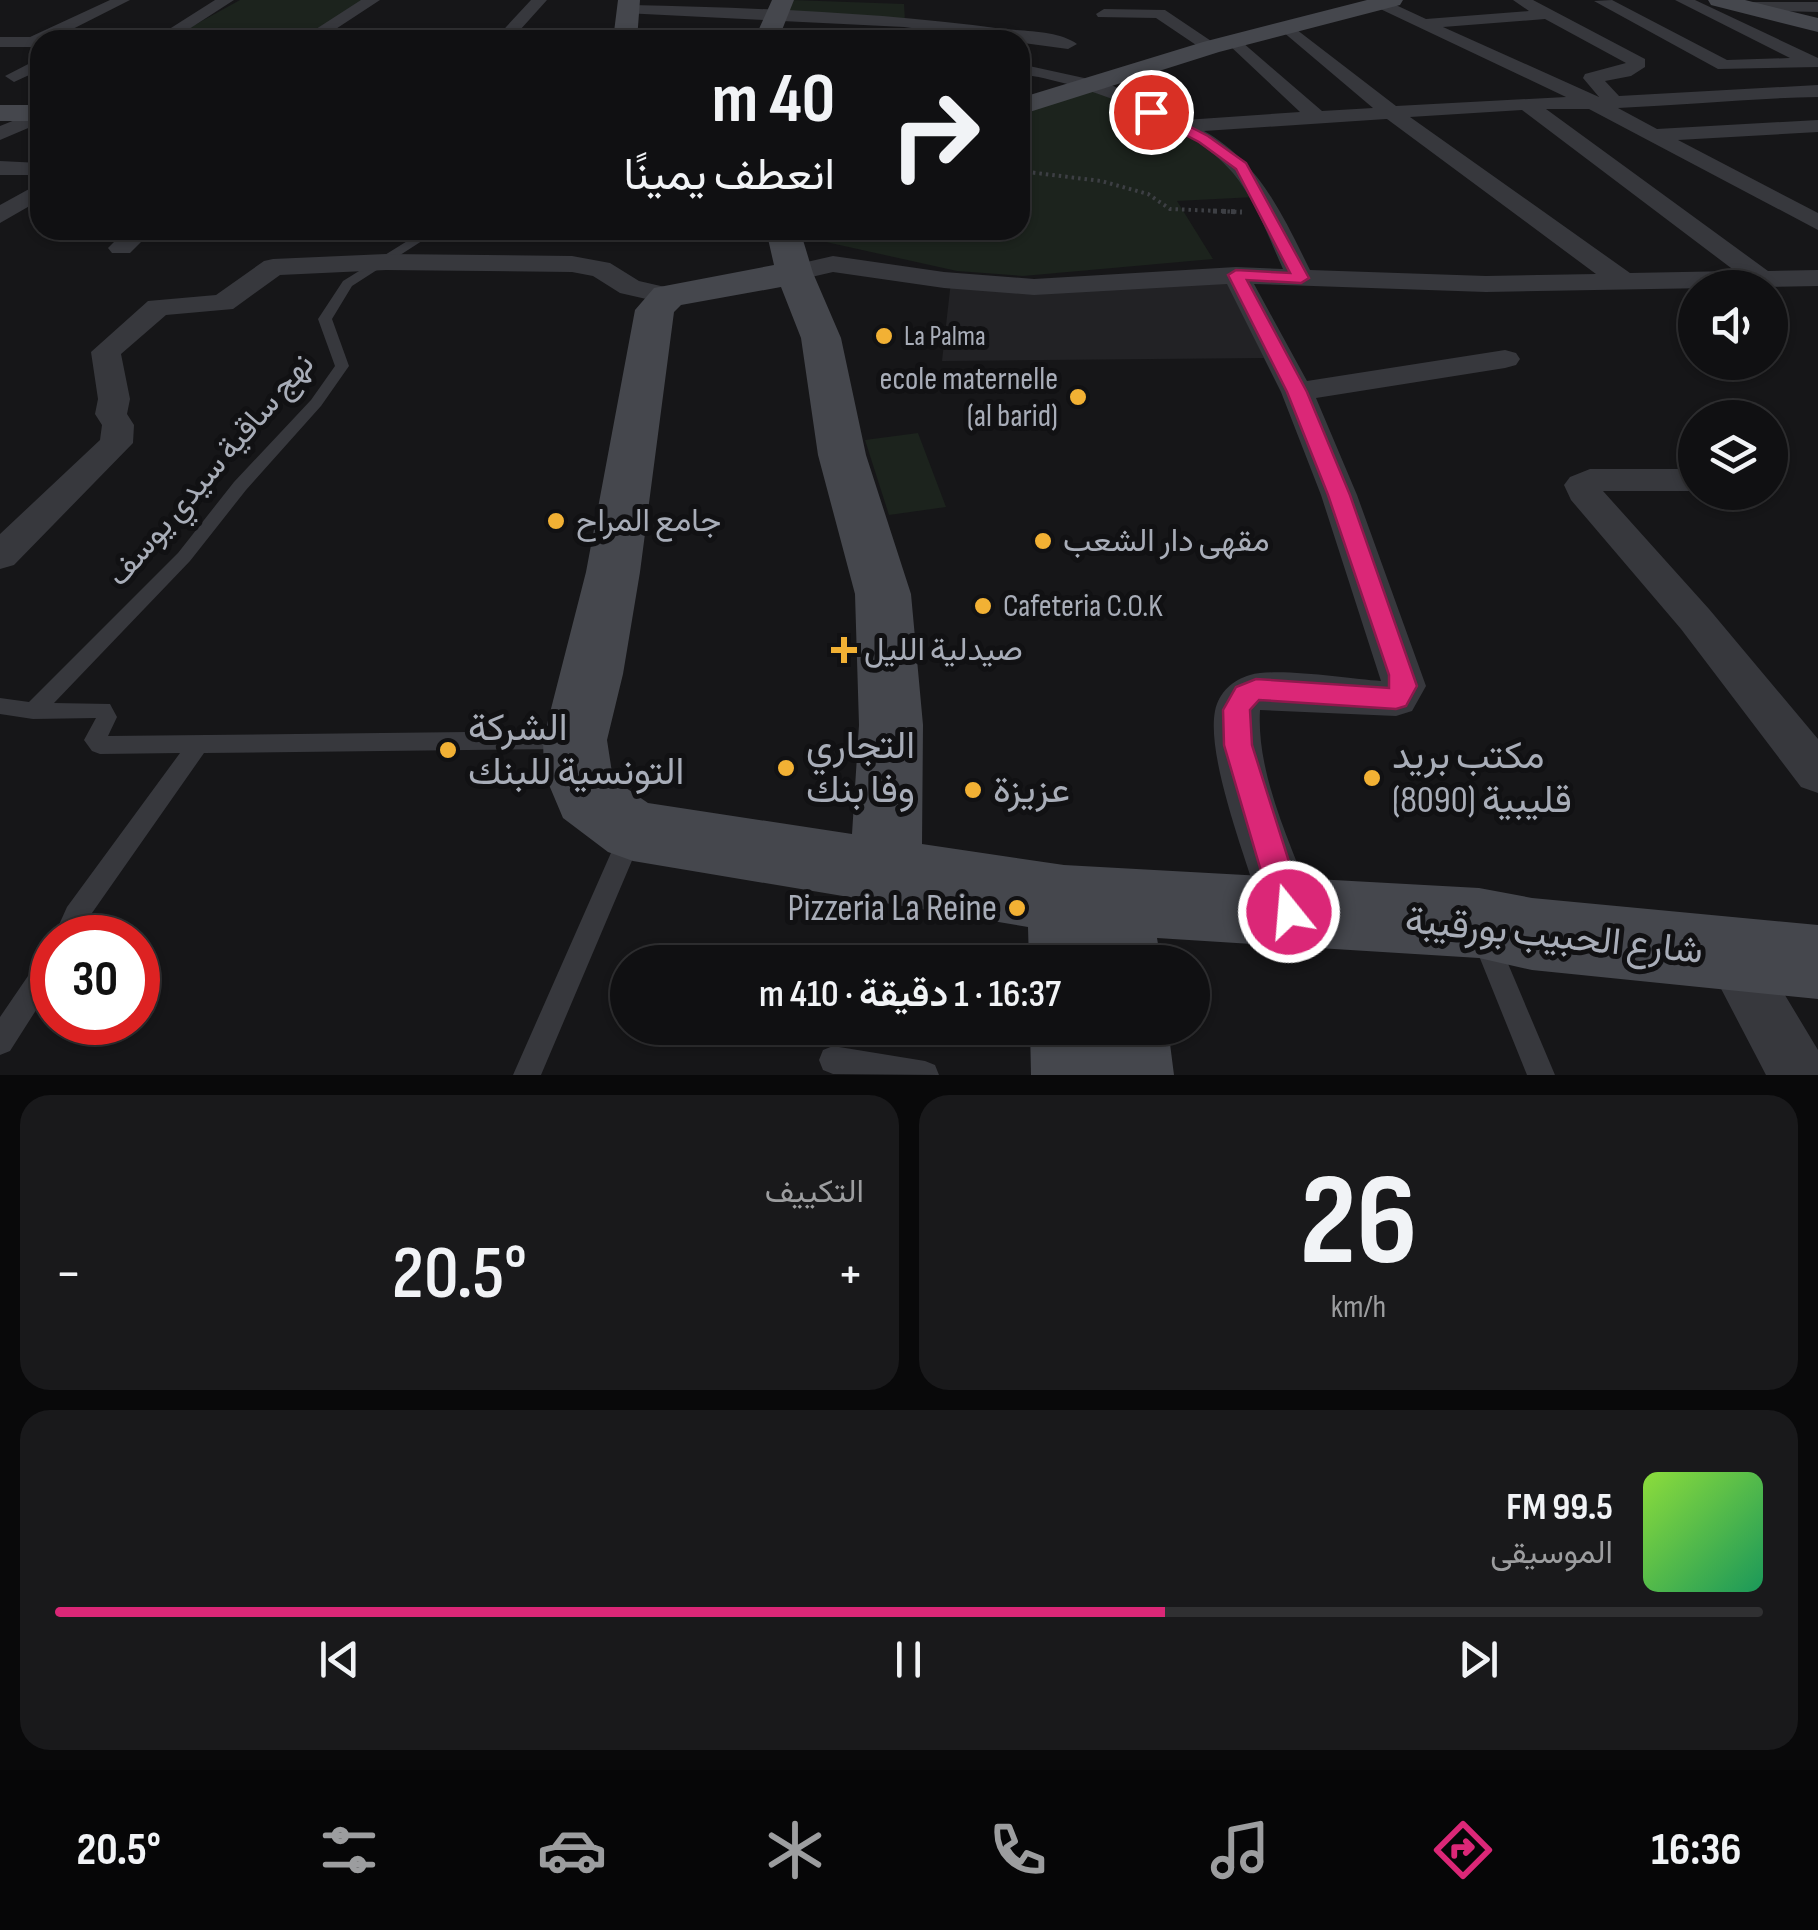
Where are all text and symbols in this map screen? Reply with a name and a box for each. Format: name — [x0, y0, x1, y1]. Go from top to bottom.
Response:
text: 40 m — [712, 58, 835, 142]
icon: right — [870, 70, 1000, 200]
pin — [1109, 70, 1194, 155]
icon: arrive — [1124, 85, 1179, 140]
text: انعطف يمينًا — [624, 148, 835, 203]
map controls — [1678, 270, 1788, 510]
button: sound — [1678, 270, 1788, 380]
place label: La Palma — [904, 320, 986, 353]
marker: La Palma — [873, 325, 895, 347]
street label: نهج ساقية سيدي يوسف — [99, 345, 327, 598]
place label: ecole maternelle (al barid) — [880, 360, 1058, 436]
marker: ecole maternelle (al barid) — [1067, 386, 1089, 408]
button: layers — [1678, 400, 1788, 510]
place label: جامع المراح — [576, 502, 721, 542]
marker: جامع المراح — [545, 510, 567, 532]
place label: مقهى دار الشعب — [1063, 522, 1270, 561]
marker: مقهى دار الشعب — [1032, 530, 1054, 552]
place label: Cafeteria C.O.K — [1003, 587, 1163, 626]
marker: Cafeteria C.O.K — [972, 595, 994, 617]
place label: صيدلية الليل — [864, 631, 1023, 670]
marker: صيدلية الليل — [833, 639, 855, 661]
place label: الشركة التونسية للبنك — [468, 706, 684, 795]
place label: التجاري وفا بنك — [806, 724, 915, 813]
place label: مكتب بريد قليبية (8090) — [1392, 734, 1572, 823]
marker: الشركة التونسية للبنك — [437, 739, 459, 761]
marker: التجاري وفا بنك — [775, 757, 797, 779]
marker: مكتب بريد قليبية (8090) — [1361, 767, 1383, 789]
place label: عزيزة — [993, 768, 1070, 813]
marker: عزيزة — [962, 779, 984, 801]
position arrow — [1237, 860, 1341, 964]
place label: Pizzeria La Reine — [788, 886, 997, 931]
marker: Pizzeria La Reine — [1006, 897, 1028, 919]
street label: شارع الحبيب بورقيبة — [1403, 898, 1705, 976]
speed limit sign: 30 — [30, 915, 160, 1045]
text: 16:37 · 1 دقيقة · 410 m — [759, 972, 1061, 1017]
text: 26 — [1299, 1145, 1418, 1301]
text: التكييف — [765, 1173, 864, 1212]
text: 20.5° — [392, 1229, 527, 1320]
text: − — [55, 1241, 82, 1308]
text: + — [837, 1241, 864, 1308]
text: km/h — [1331, 1288, 1386, 1327]
text: 99.5 FM — [1506, 1485, 1613, 1530]
text: الموسيقى — [1490, 1534, 1613, 1573]
icon: previous — [312, 1632, 367, 1687]
icon: pause — [881, 1632, 936, 1687]
icon: next — [1451, 1632, 1506, 1687]
icon: filters — [314, 1815, 384, 1885]
icon: car — [537, 1815, 607, 1885]
icon: climate — [760, 1815, 830, 1885]
icon: phone — [983, 1815, 1053, 1885]
icon: music — [1205, 1815, 1275, 1885]
icon: directions — [1428, 1815, 1498, 1885]
text: 20.5° — [77, 1823, 161, 1878]
text: 16:36 — [1651, 1823, 1742, 1878]

